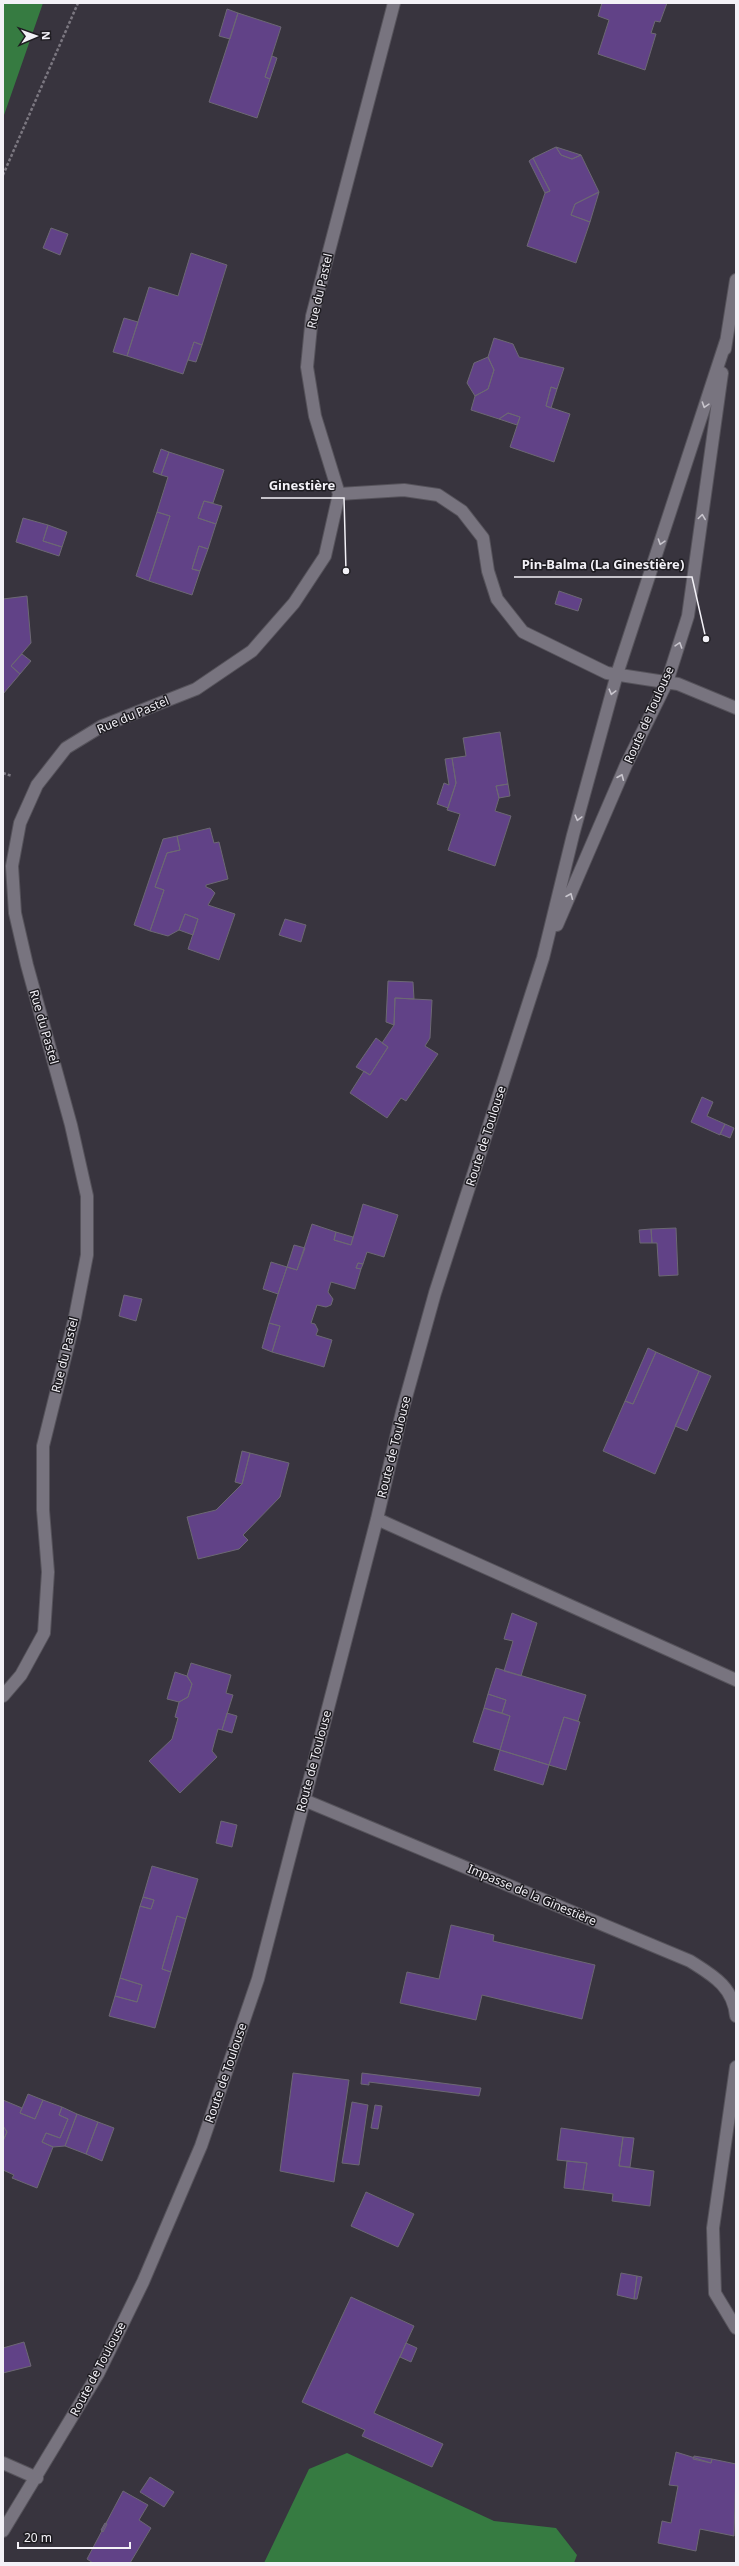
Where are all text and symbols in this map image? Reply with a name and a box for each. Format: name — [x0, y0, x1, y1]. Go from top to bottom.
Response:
north arrow — [16, 16, 56, 56]
text: N — [39, 31, 54, 40]
street label: Rue du Pastel — [303, 252, 336, 330]
one-way arrow — [702, 401, 710, 408]
callout: Ginestière — [261, 473, 344, 498]
text: Ginestière — [269, 476, 336, 494]
one-way arrow — [697, 514, 706, 520]
one-way arrow — [657, 538, 665, 545]
callout: Pin-Balma (La Ginestière) — [514, 552, 692, 577]
text: Pin-Balma (La Ginestière) — [522, 555, 684, 573]
one-way arrow — [674, 641, 682, 648]
street label: Route de Toulouse — [620, 663, 678, 766]
one-way arrow — [608, 688, 617, 695]
street label: Rue du Pastel — [94, 692, 171, 737]
one-way arrow — [616, 773, 624, 781]
one-way arrow — [574, 814, 583, 821]
one-way arrow — [565, 893, 573, 900]
street label: Rue du Pastel — [26, 988, 63, 1066]
street label: Route de Toulouse — [461, 1083, 510, 1188]
street label: Rue du Pastel — [47, 1316, 82, 1394]
street label: Route de Toulouse — [373, 1394, 414, 1500]
street label: Route de Toulouse — [292, 1708, 335, 1814]
street label: Impasse de la Ginestière — [465, 1860, 599, 1930]
street label: Route de Toulouse — [200, 2020, 251, 2125]
street label: Route de Toulouse — [66, 2318, 130, 2419]
scale bar — [18, 2524, 130, 2550]
text: 20 m — [24, 2529, 52, 2546]

